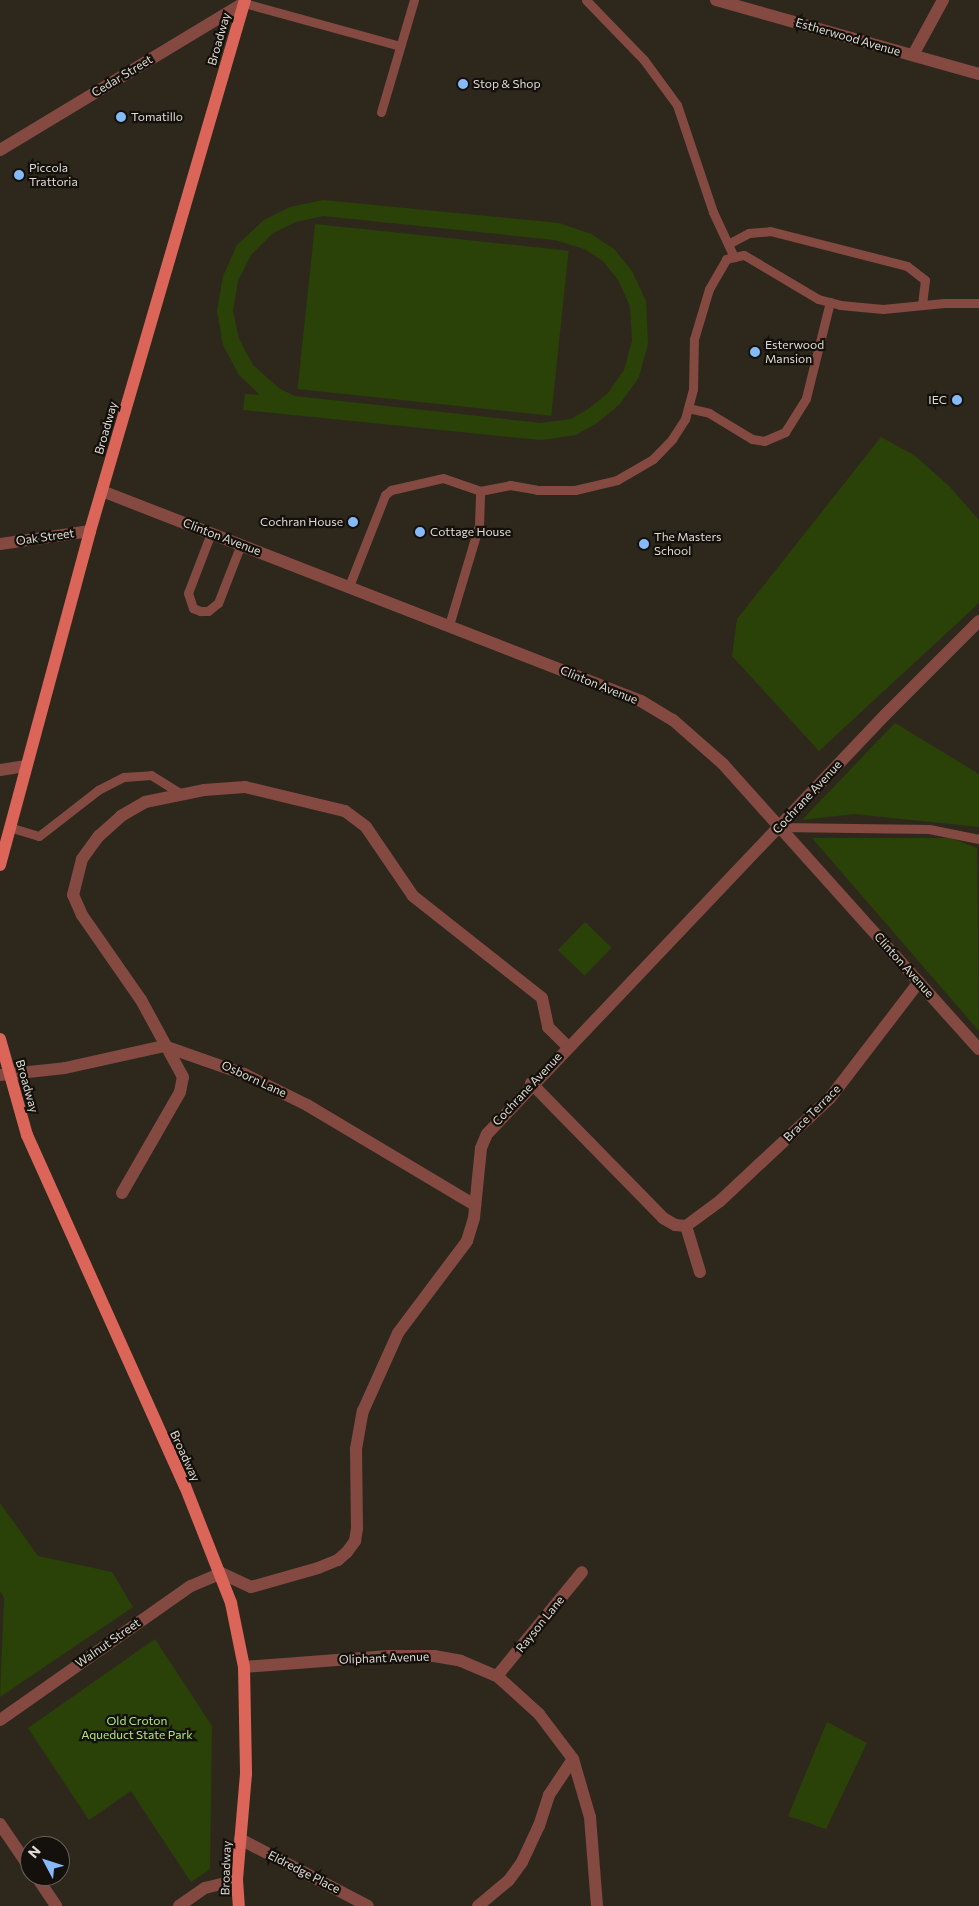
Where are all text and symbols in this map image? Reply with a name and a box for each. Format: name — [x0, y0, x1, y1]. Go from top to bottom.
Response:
street label: Broadway — [205, 11, 233, 67]
street label: Estherwood Avenue — [794, 15, 902, 59]
street label: Cedar Street — [89, 52, 155, 100]
place label: Stop & Shop — [473, 77, 541, 91]
marker: Stop & Shop — [457, 78, 469, 90]
place label: Tomatillo — [131, 110, 183, 124]
marker: Tomatillo — [115, 111, 127, 123]
place label: Piccola Trattoria — [29, 161, 78, 189]
marker: Piccola Trattoria — [13, 169, 25, 181]
place label: Esterwood Mansion — [765, 338, 824, 366]
marker: Esterwood Mansion — [749, 346, 761, 358]
place label: IEC — [928, 393, 947, 407]
marker: IEC — [951, 394, 963, 406]
street label: Broadway — [92, 400, 120, 456]
place label: Cochran House — [260, 515, 343, 529]
street label: Clinton Avenue — [181, 516, 263, 558]
marker: Cochran House — [347, 516, 359, 528]
place label: Cottage House — [430, 525, 511, 539]
street label: Oak Street — [15, 526, 75, 548]
marker: Cottage House — [414, 526, 426, 538]
place label: The Masters School — [654, 530, 721, 558]
marker: The Masters School — [638, 538, 650, 550]
street label: Clinton Avenue — [558, 663, 640, 707]
street label: Cochrane Avenue — [769, 757, 845, 837]
street label: Clinton Avenue — [871, 930, 937, 1000]
street label: Cochrane Avenue — [489, 1049, 565, 1129]
street label: Broadway — [13, 1058, 41, 1114]
street label: Osborn Lane — [219, 1058, 289, 1100]
street label: Brace Terrace — [781, 1082, 843, 1144]
street label: Broadway — [167, 1428, 203, 1484]
street label: Rayson Lane — [513, 1593, 567, 1655]
street label: Walnut Street — [73, 1615, 143, 1671]
street label: Oliphant Avenue — [339, 1649, 429, 1667]
park label: Old Croton Aqueduct State Park — [81, 1714, 193, 1742]
north arrow — [20, 1836, 70, 1886]
street label: Broadway — [218, 1840, 234, 1896]
text: N — [24, 1842, 44, 1861]
street label: Eldredge Place — [266, 1848, 342, 1896]

